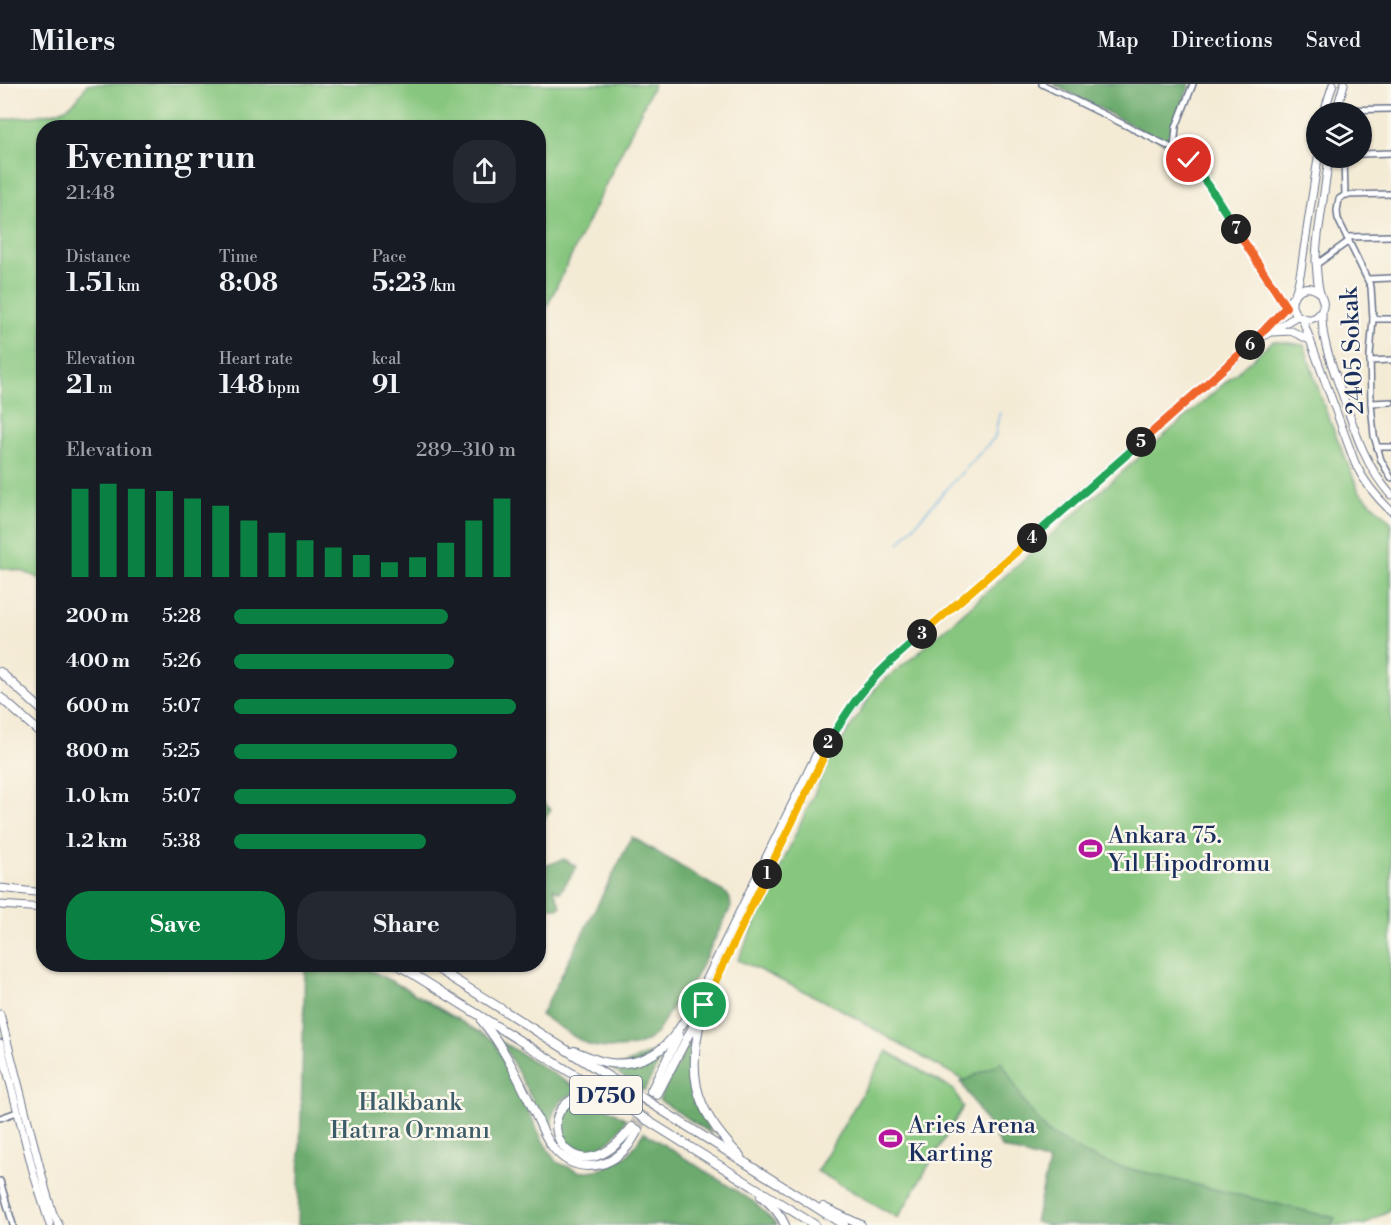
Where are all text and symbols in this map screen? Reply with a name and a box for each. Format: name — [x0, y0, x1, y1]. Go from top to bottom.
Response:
text: Milers — [30, 24, 115, 59]
text: Map — [1097, 28, 1139, 54]
text: Directions — [1172, 28, 1273, 54]
text: Saved — [1306, 28, 1361, 54]
map controls — [1306, 102, 1372, 168]
button: layers — [1306, 102, 1372, 168]
pin — [1163, 134, 1214, 185]
text: Evening run — [66, 138, 255, 179]
button: share — [453, 140, 516, 203]
icon: check — [1172, 143, 1205, 176]
text: 21:48 — [66, 181, 115, 206]
pin: 7 — [1221, 214, 1251, 244]
text: 7 — [1231, 219, 1241, 239]
text: Distance — [66, 247, 131, 267]
text: Time — [219, 247, 258, 267]
text: Pace — [372, 247, 406, 267]
text: 1.51 — [66, 267, 114, 299]
text: 8:08 — [219, 267, 278, 299]
text: 5:23 — [372, 267, 427, 299]
text: km — [114, 276, 140, 296]
text: /km — [427, 276, 456, 296]
street label: 2405 Sokak — [1335, 285, 1371, 415]
pin: 6 — [1235, 330, 1265, 360]
text: 6 — [1245, 335, 1255, 355]
text: Elevation — [66, 349, 135, 369]
text: Heart rate — [219, 349, 293, 369]
text: kcal — [372, 349, 401, 369]
text: 21 — [66, 369, 95, 401]
text: 148 — [219, 369, 264, 401]
text: 91 — [372, 369, 400, 401]
text: m — [95, 378, 112, 398]
text: bpm — [264, 378, 300, 398]
pin: 5 — [1126, 427, 1156, 457]
text: 5 — [1136, 432, 1146, 452]
text: Elevation — [66, 438, 153, 463]
text: 289–310 m — [416, 438, 516, 463]
pin: 4 — [1017, 523, 1047, 553]
text: 4 — [1027, 528, 1037, 548]
text: 200 m — [66, 604, 129, 629]
text: 5:28 — [162, 604, 201, 629]
pin: 3 — [907, 619, 937, 649]
text: 3 — [917, 624, 927, 644]
text: 400 m — [66, 649, 130, 674]
text: 5:26 — [162, 649, 201, 674]
text: 600 m — [66, 694, 129, 719]
text: 5:07 — [162, 694, 201, 719]
pin: 2 — [813, 728, 843, 758]
text: 2 — [823, 733, 833, 753]
text: 800 m — [66, 739, 129, 764]
text: 5:25 — [162, 739, 200, 764]
text: 1.0 km — [66, 784, 130, 809]
text: 5:07 — [162, 784, 201, 809]
place label: Ankara 75. Yıl Hipodromu — [1106, 821, 1270, 879]
text: 1.2 km — [66, 829, 128, 854]
text: 5:38 — [162, 829, 201, 854]
sports icon: Ankara 75. Yıl Hipodromu — [1077, 836, 1103, 862]
pin: 1 — [752, 859, 782, 889]
text: 1 — [763, 864, 771, 884]
button: Save — [66, 891, 285, 960]
button: Share — [297, 891, 516, 960]
pin — [678, 979, 729, 1030]
icon: arrive — [687, 988, 720, 1021]
road number: D750 — [570, 1076, 642, 1114]
park label: Halkbank Hatıra Ormanı — [330, 1088, 490, 1146]
place label: Aries Arena Karting — [907, 1111, 1037, 1169]
sports icon: Aries Arena Karting — [877, 1126, 903, 1152]

